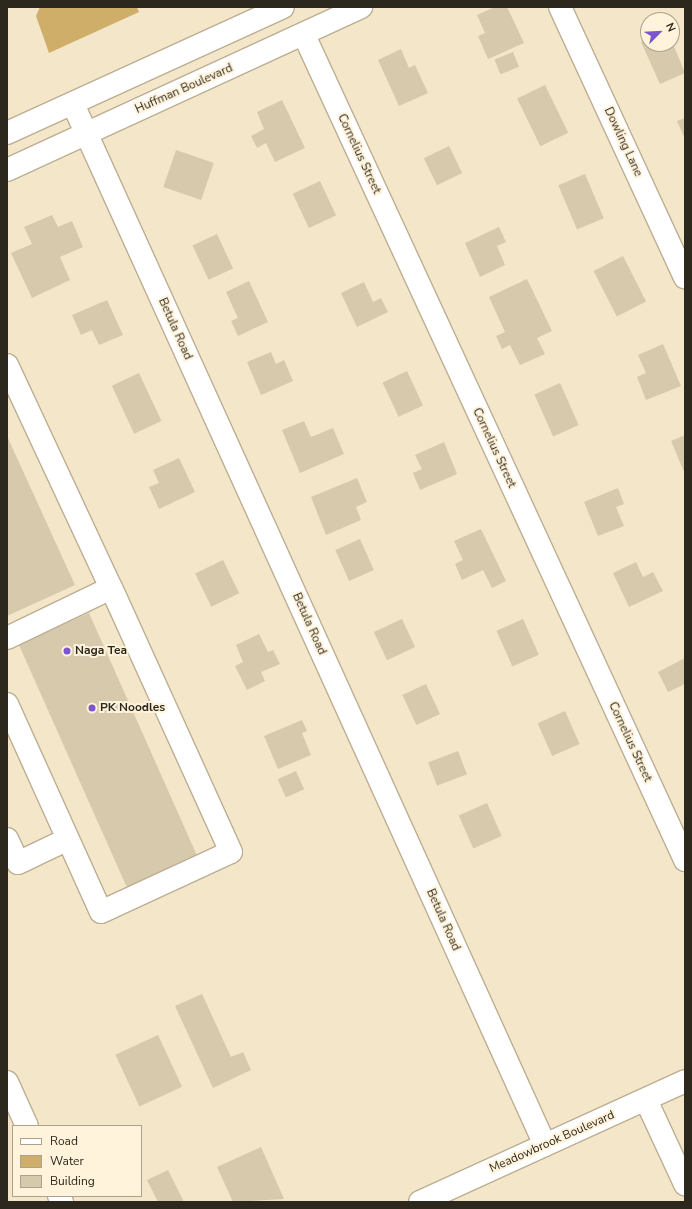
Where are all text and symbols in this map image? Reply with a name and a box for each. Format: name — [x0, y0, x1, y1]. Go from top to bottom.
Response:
north arrow — [640, 12, 680, 52]
text: N — [662, 21, 679, 34]
street label: Huffman Boulevard — [133, 61, 235, 117]
street label: Dowling Lane — [601, 105, 645, 179]
street label: Cornelius Street — [334, 112, 384, 196]
street label: Betula Road — [155, 296, 195, 362]
street label: Cornelius Street — [469, 406, 519, 490]
street label: Betula Road — [289, 591, 329, 657]
place label: Naga Tea — [75, 644, 127, 658]
marker: Naga Tea — [62, 646, 72, 656]
street label: Cornelius Street — [605, 700, 655, 784]
place label: PK Noodles — [100, 701, 165, 715]
marker: PK Noodles — [87, 703, 97, 713]
street label: Betula Road — [423, 887, 463, 953]
street label: Meadowbrook Boulevard — [487, 1108, 617, 1176]
legend — [12, 1125, 142, 1197]
text: Road — [50, 1133, 78, 1149]
text: Water — [50, 1153, 84, 1169]
text: Building — [50, 1173, 95, 1189]

